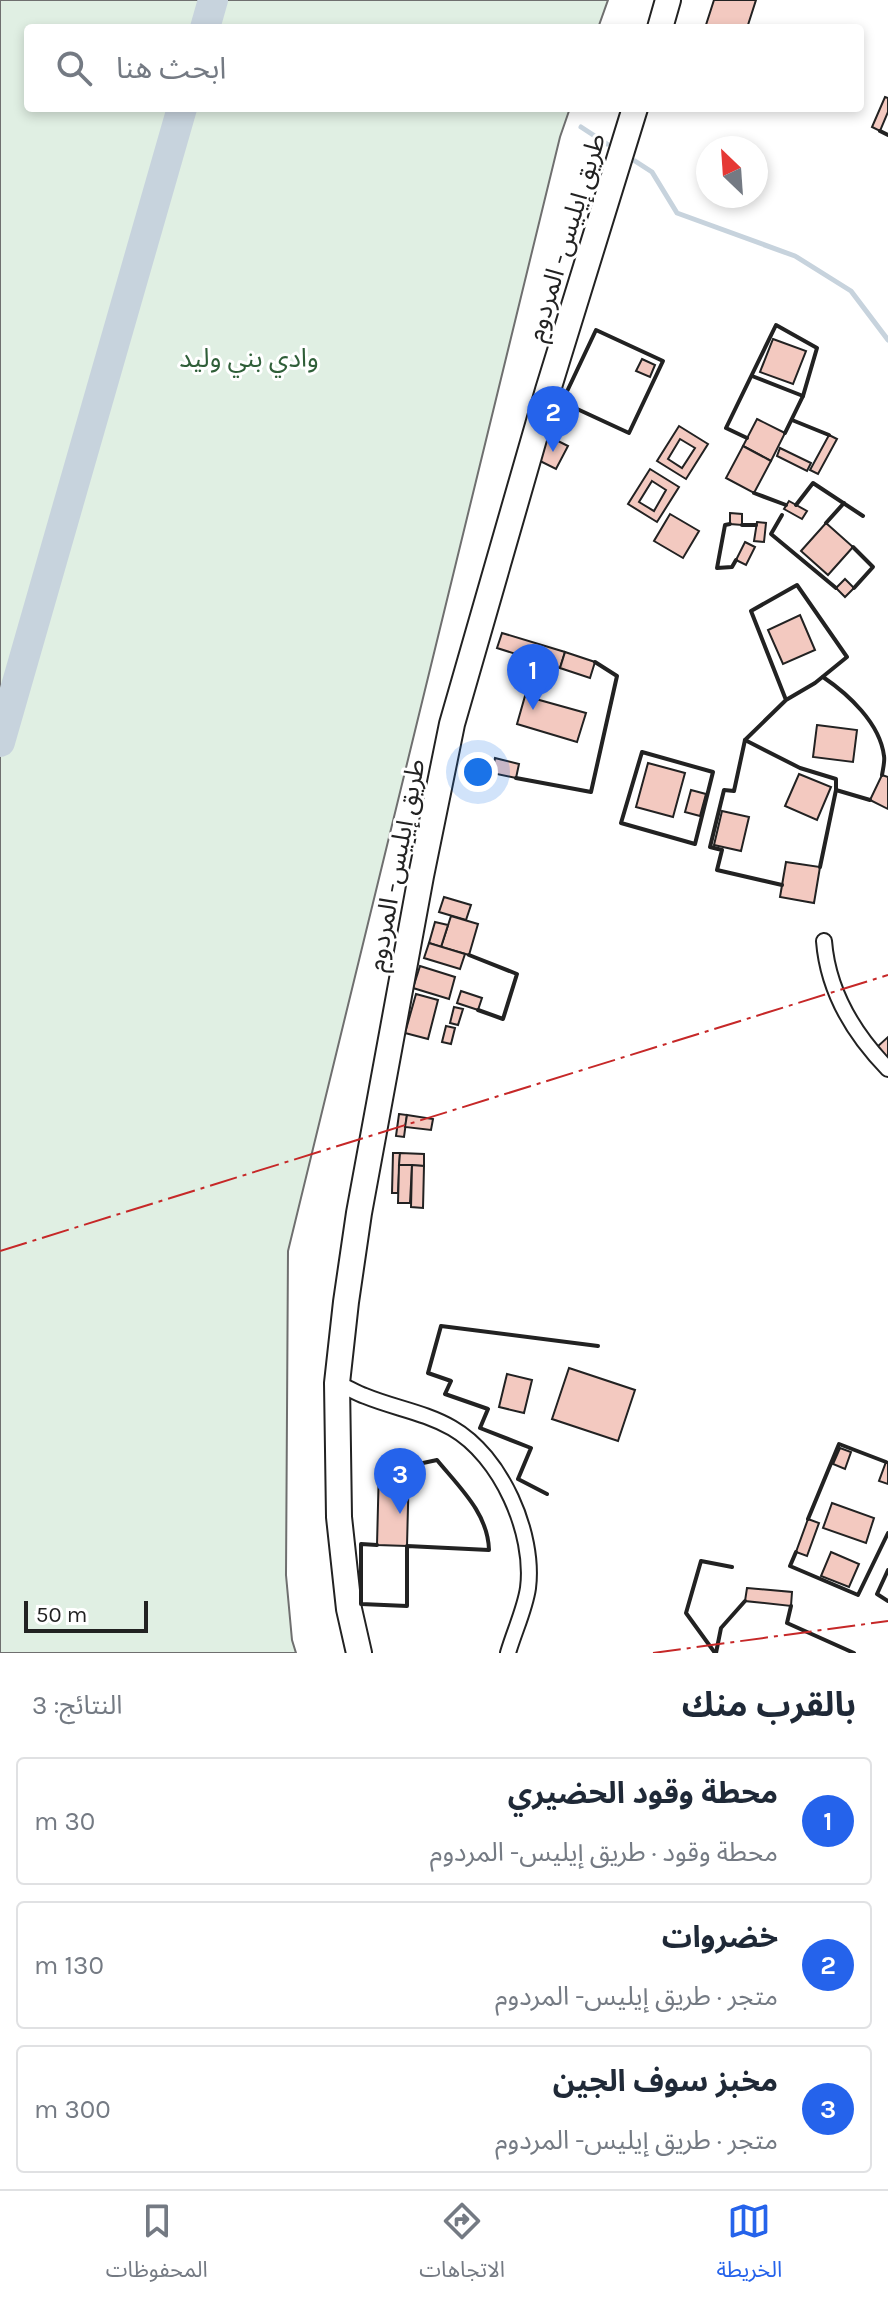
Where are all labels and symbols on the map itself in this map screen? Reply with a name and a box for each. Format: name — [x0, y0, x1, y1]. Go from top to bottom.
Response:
street label: طريق إيليس- المردوم — [520, 129, 616, 346]
north arrow — [696, 136, 768, 208]
park label: وادي بني وليد — [179, 343, 319, 378]
pin: 2 — [527, 386, 579, 452]
pin: 1 — [507, 644, 559, 710]
your location — [458, 752, 498, 792]
street label: طريق إيليس- المردوم — [360, 756, 436, 975]
pin: 3 — [374, 1448, 426, 1514]
scale bar — [24, 1597, 148, 1633]

